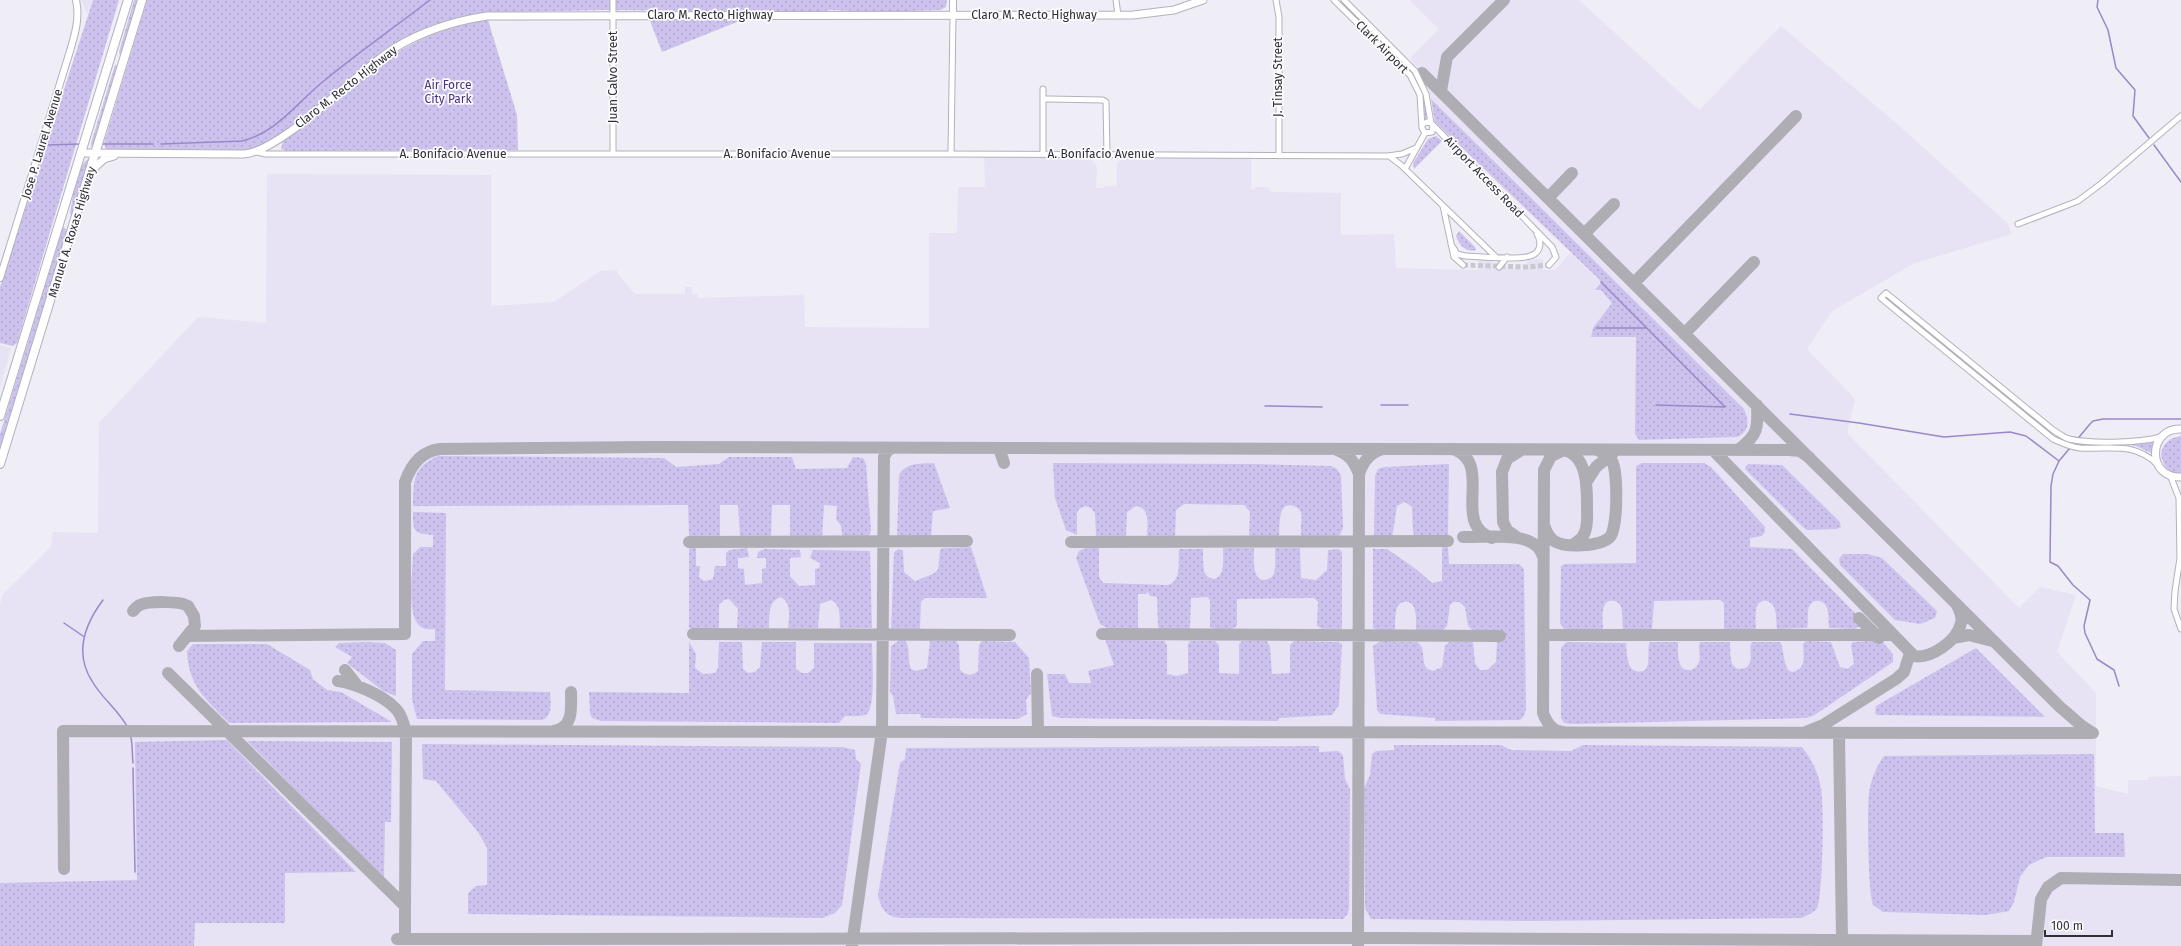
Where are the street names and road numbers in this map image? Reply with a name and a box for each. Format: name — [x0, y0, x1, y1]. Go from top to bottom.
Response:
street label: Claro M. Recto Highway — [647, 8, 773, 22]
street label: Claro M. Recto Highway — [971, 8, 1097, 22]
street label: Clark Airport — [1353, 18, 1412, 77]
street label: Juan Calvo Street — [606, 30, 620, 123]
street label: J. Tinsay Street — [1271, 36, 1285, 117]
street label: Claro M. Recto Highway — [292, 43, 400, 131]
street label: Jose P. Laurel Avenue — [19, 87, 65, 201]
street label: Airport Access Road — [1442, 133, 1526, 221]
street label: A. Bonifacio Avenue — [399, 147, 507, 161]
street label: A. Bonifacio Avenue — [723, 147, 831, 161]
street label: A. Bonifacio Avenue — [1047, 147, 1155, 161]
street label: Manuel A. Roxas Highway — [45, 165, 99, 299]

